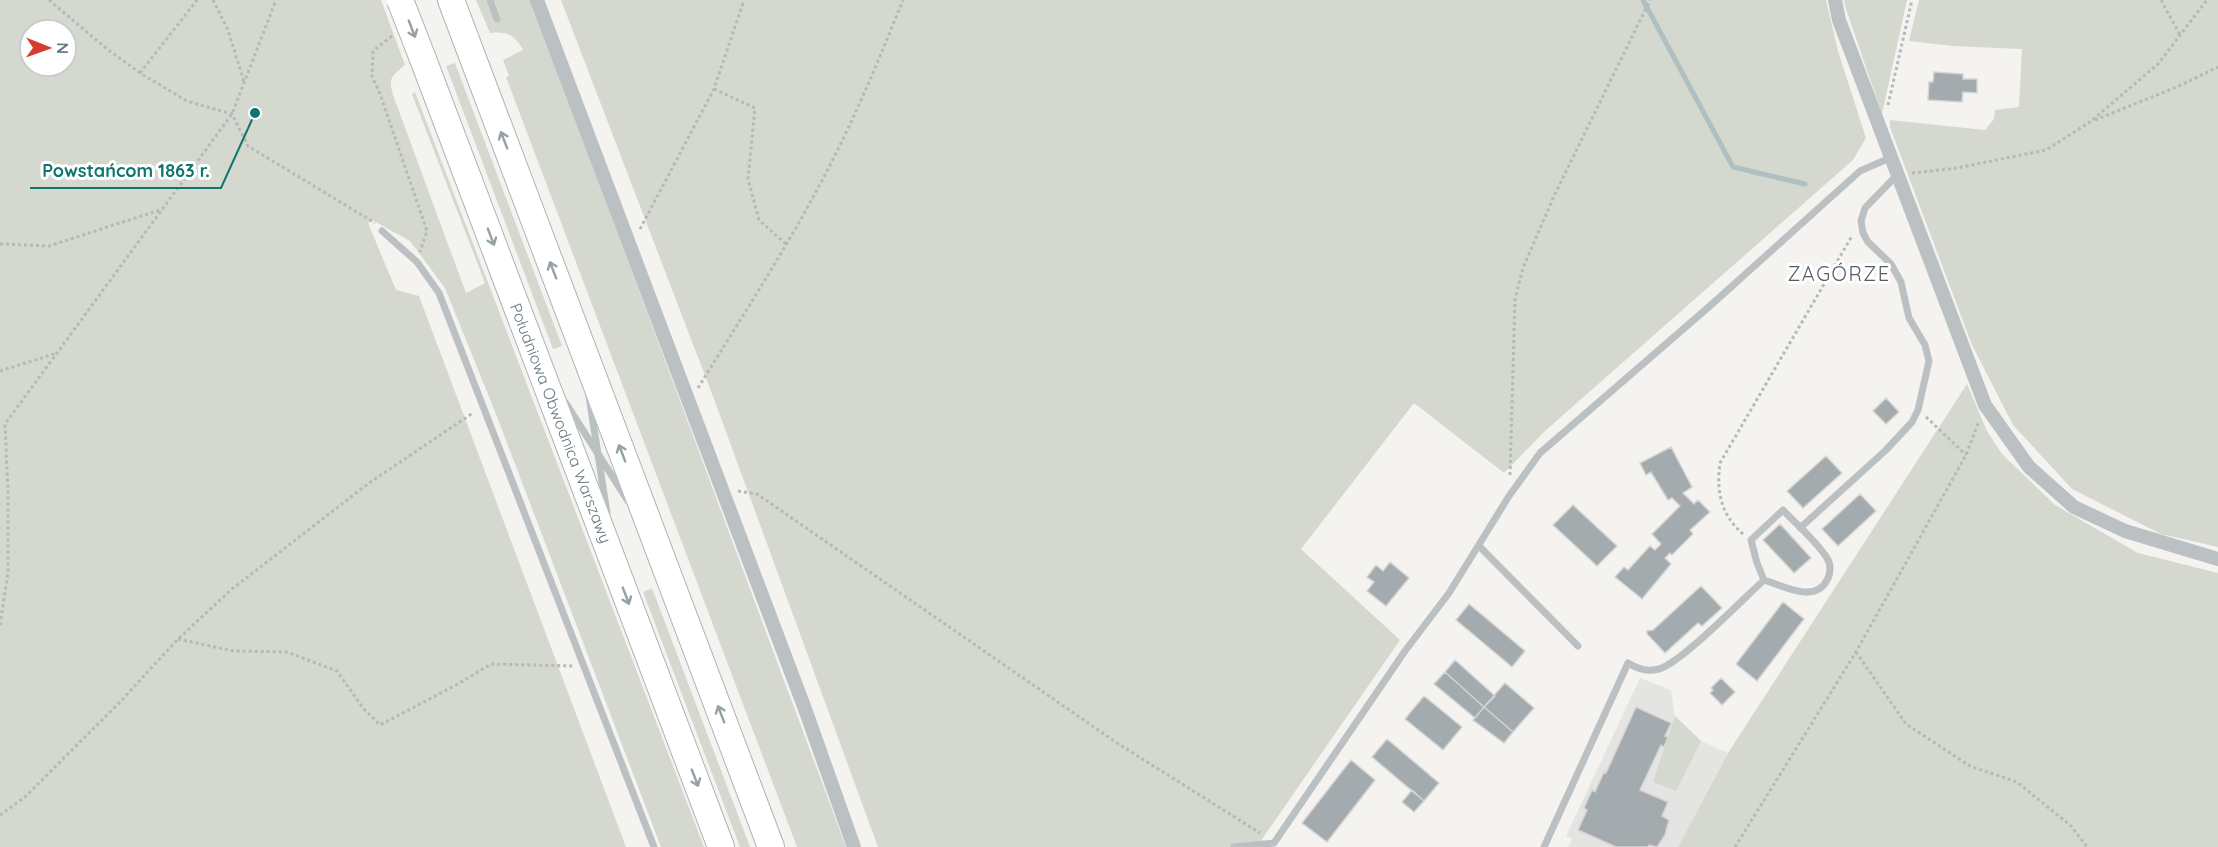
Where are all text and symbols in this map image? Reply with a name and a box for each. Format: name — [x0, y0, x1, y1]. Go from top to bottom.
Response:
north arrow — [18, 18, 78, 78]
one-way arrow — [407, 19, 418, 38]
text: N — [53, 42, 73, 54]
one-way arrow — [497, 131, 508, 150]
callout: Powstańcom 1863 r. — [30, 152, 221, 188]
text: Powstańcom 1863 r. — [42, 159, 210, 182]
one-way arrow — [486, 227, 497, 245]
district label: ZAGÓRZE — [1787, 261, 1891, 286]
one-way arrow — [547, 262, 558, 280]
street label: Południowa Obwodnica Warszawy — [506, 300, 616, 546]
one-way arrow — [616, 444, 627, 463]
one-way arrow — [622, 586, 633, 605]
one-way arrow — [715, 705, 726, 724]
one-way arrow — [691, 768, 702, 787]

